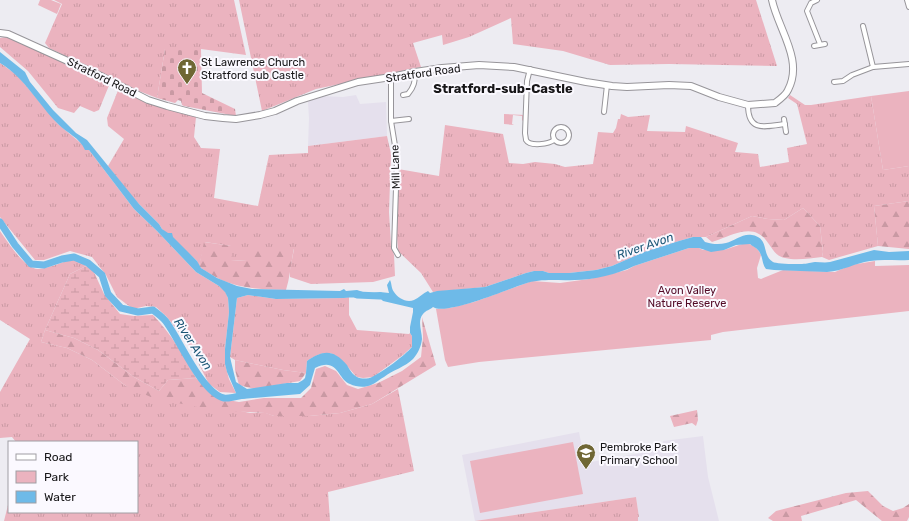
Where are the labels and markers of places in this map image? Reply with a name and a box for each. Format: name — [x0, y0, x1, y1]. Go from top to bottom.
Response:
place label: St Lawrence Church Stratford sub Castle — [201, 56, 305, 82]
church icon: St Lawrence Church Stratford sub Castle — [176, 57, 198, 85]
place label: Pembroke Park Primary School — [600, 441, 677, 467]
school or university icon: Pembroke Park Primary School — [575, 442, 597, 470]

